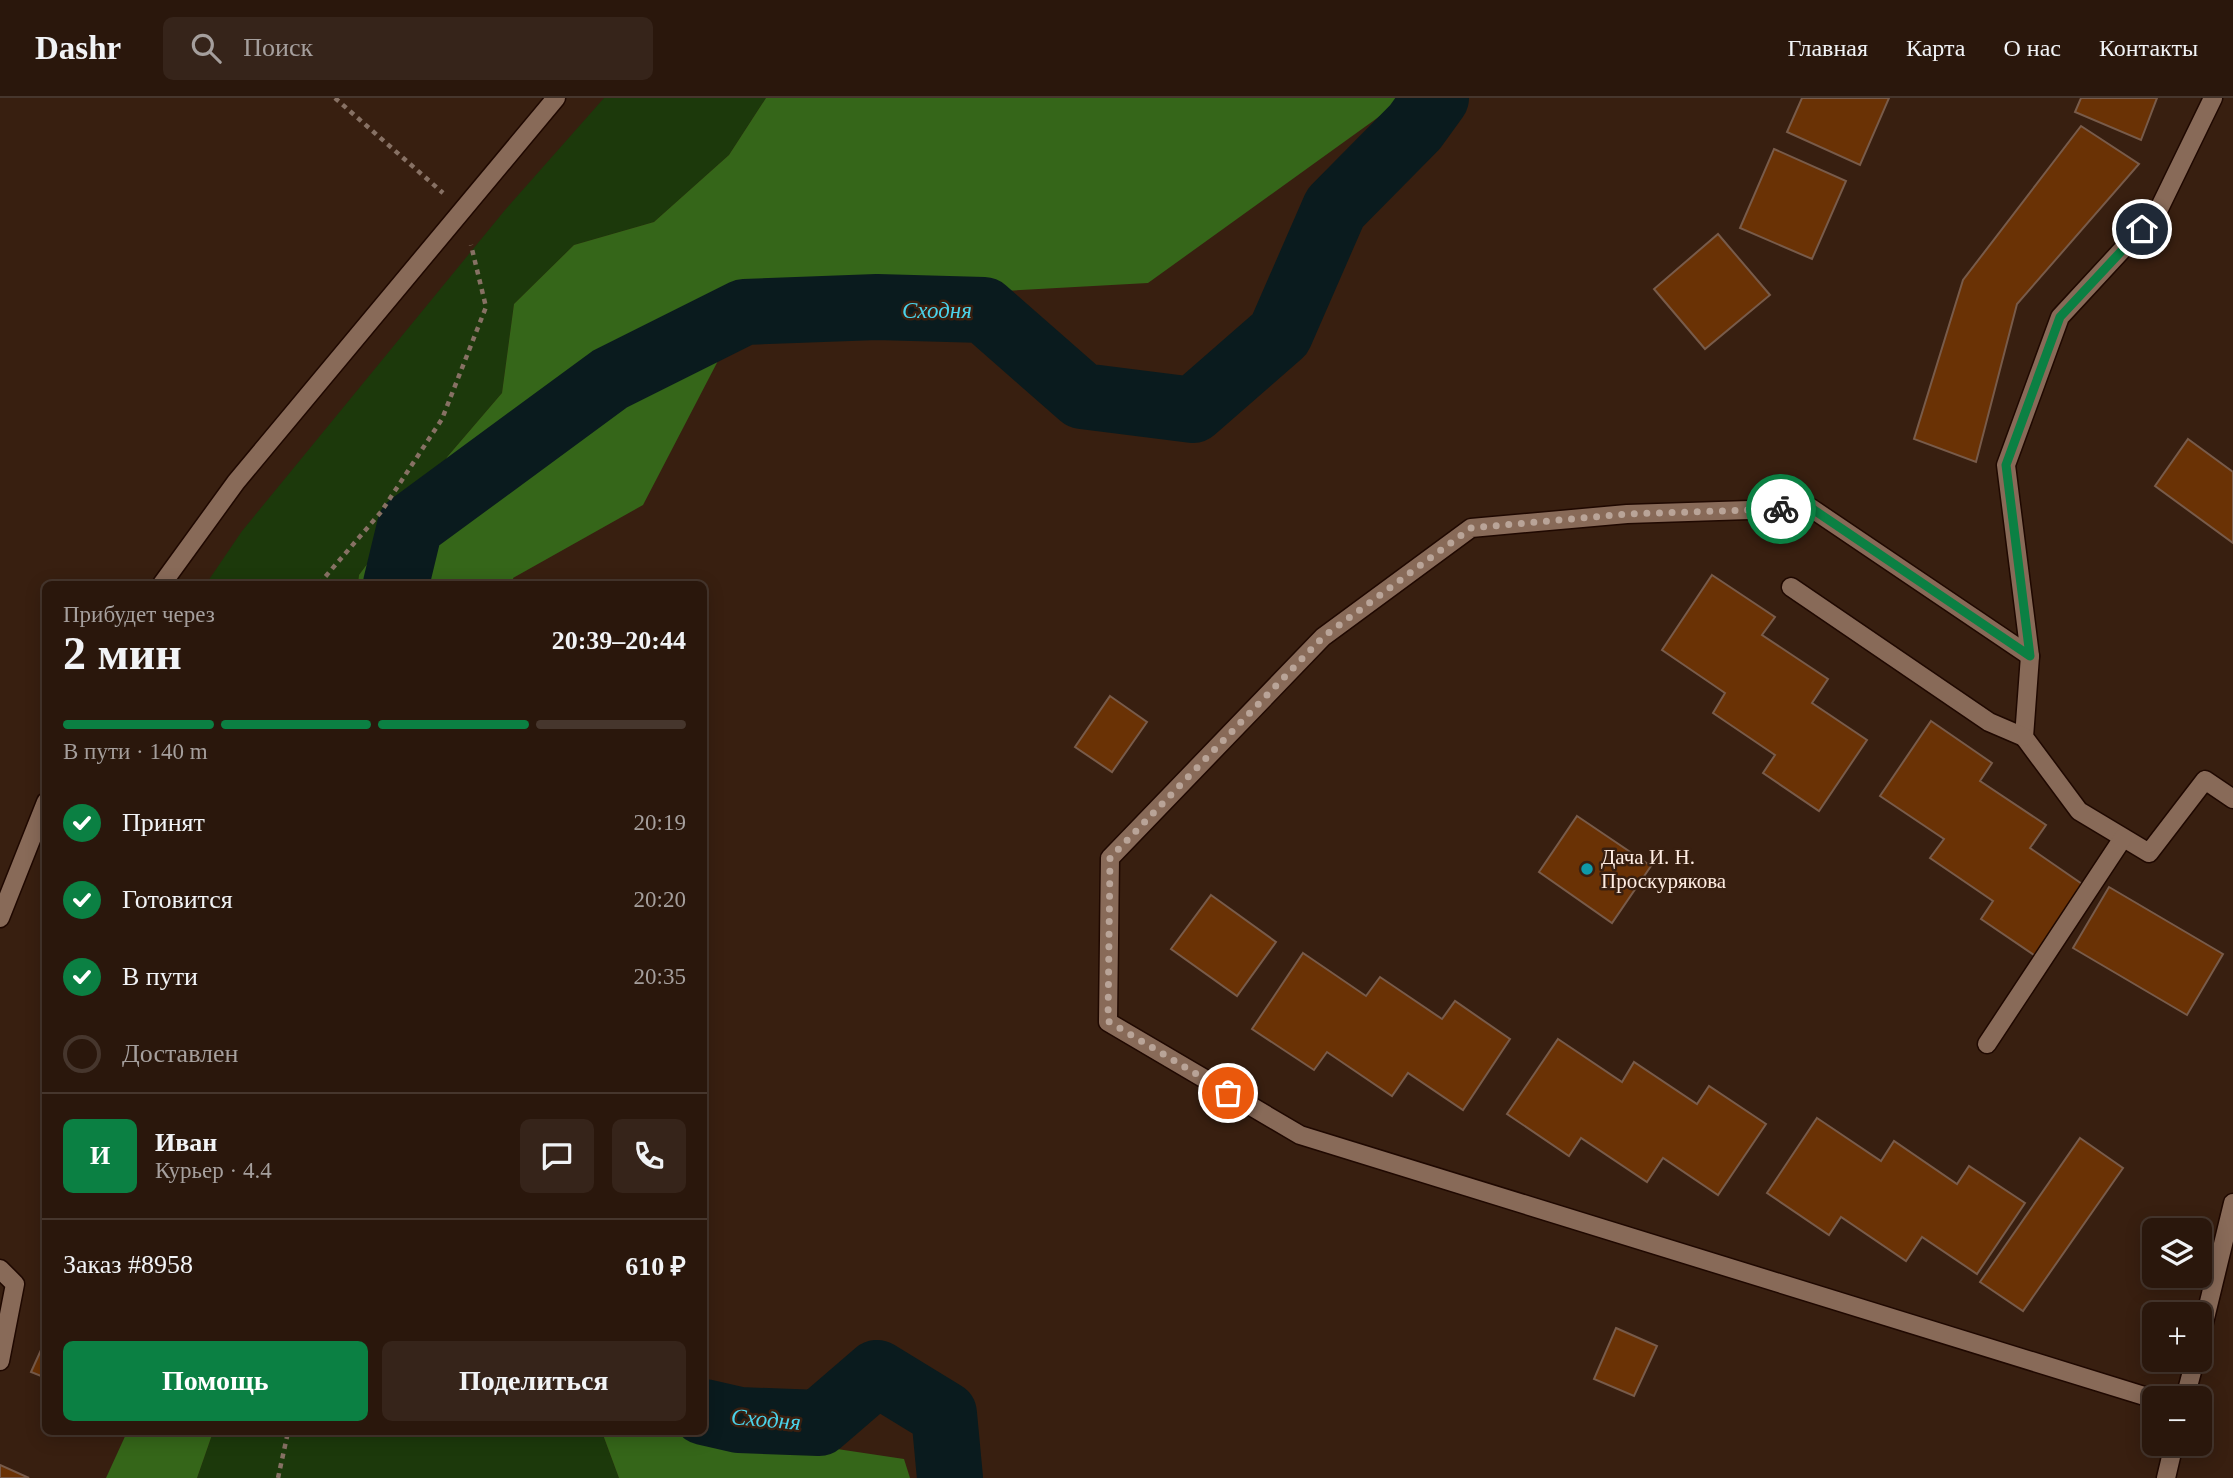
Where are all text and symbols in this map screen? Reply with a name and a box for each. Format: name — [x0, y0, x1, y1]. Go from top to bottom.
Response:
search box — [163, 17, 653, 80]
icon: search — [187, 29, 225, 67]
text: Dashr — [35, 30, 121, 66]
text: Поиск — [243, 33, 313, 62]
text: Главная — [1787, 35, 1868, 61]
text: Карта — [1906, 35, 1965, 61]
text: О нас — [2003, 35, 2061, 61]
text: Контакты — [2099, 35, 2198, 61]
pin — [2112, 199, 2172, 259]
icon: home — [2123, 210, 2161, 248]
water label: Сходня — [902, 298, 972, 323]
courier — [1746, 474, 1816, 544]
icon: bike — [1762, 490, 1800, 528]
text: Прибудет через — [63, 602, 215, 627]
text: 20:39–20:44 — [552, 626, 686, 655]
text: 2 мин — [63, 628, 182, 679]
text: В пути · 140 m — [63, 739, 208, 764]
icon: check — [63, 804, 101, 842]
text: Принят — [122, 808, 205, 837]
text: 20:19 — [634, 810, 686, 835]
place label: Дача И. Н. Проскурякова — [1601, 845, 1727, 893]
marker: Дача И. Н. Проскурякова — [1579, 861, 1595, 877]
icon: check — [63, 881, 101, 919]
text: Готовится — [122, 885, 233, 914]
text: 20:20 — [634, 887, 686, 912]
icon: check — [63, 958, 101, 996]
text: В пути — [122, 962, 198, 991]
text: 20:35 — [634, 964, 686, 989]
text: Доставлен — [122, 1039, 239, 1068]
pin — [1198, 1063, 1258, 1123]
icon: bag — [1209, 1074, 1247, 1112]
button: chat — [520, 1119, 594, 1193]
button: phone — [612, 1119, 686, 1193]
text: Иван — [155, 1128, 217, 1157]
text: И — [90, 1141, 110, 1170]
text: Курьер · 4.4 — [155, 1158, 272, 1183]
map controls — [2142, 1218, 2212, 1456]
button: layers — [2142, 1218, 2212, 1288]
text: Заказ #8958 — [63, 1250, 193, 1279]
text: 610 ₽ — [625, 1252, 686, 1281]
button: + — [2142, 1302, 2212, 1372]
button: Помощь — [63, 1341, 368, 1421]
button: Поделиться — [382, 1341, 686, 1421]
button: − — [2142, 1386, 2212, 1456]
water label: Сходня — [730, 1404, 802, 1435]

